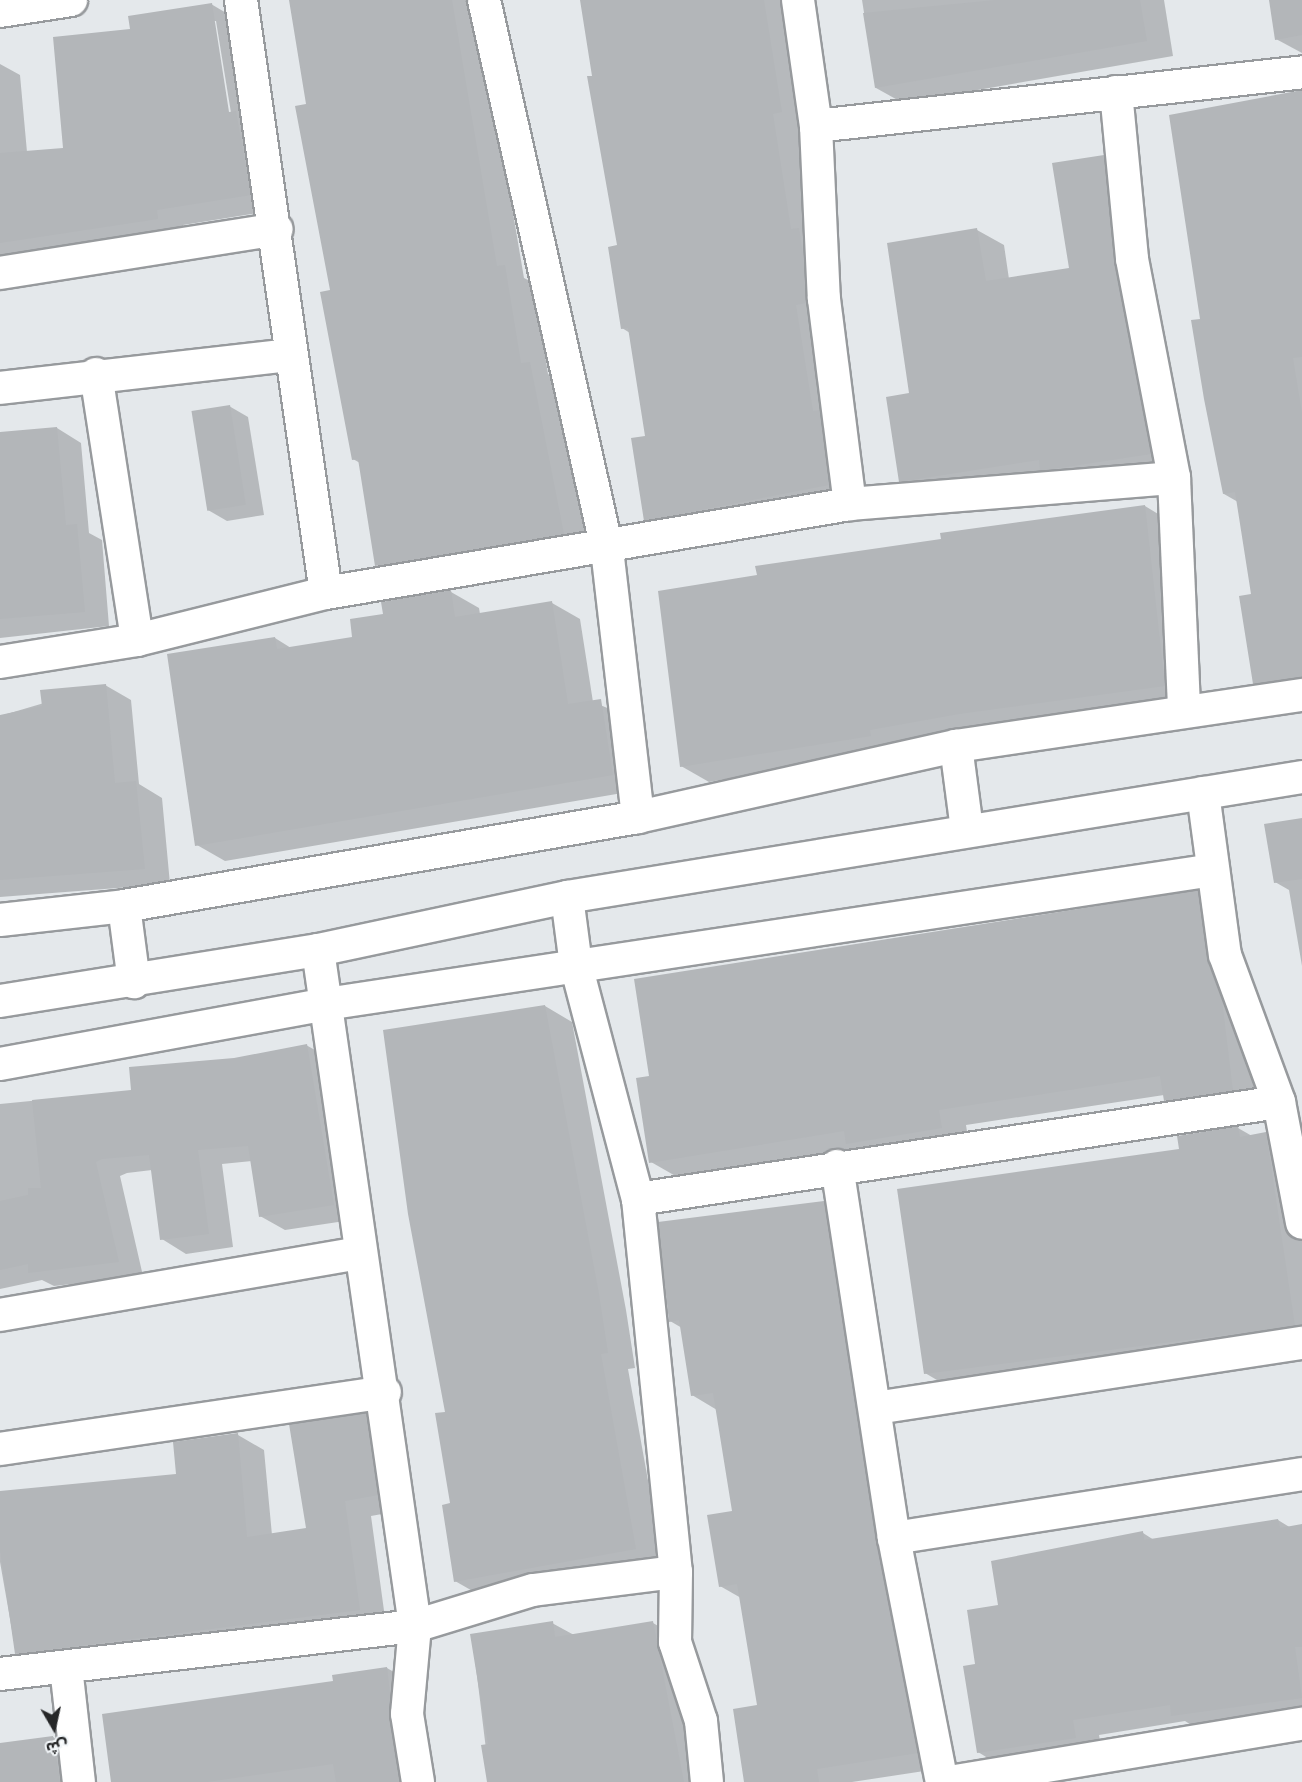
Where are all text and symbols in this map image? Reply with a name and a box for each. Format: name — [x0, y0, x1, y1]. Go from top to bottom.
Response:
north arrow — [24, 1698, 84, 1758]
text: ش — [45, 1735, 69, 1757]

